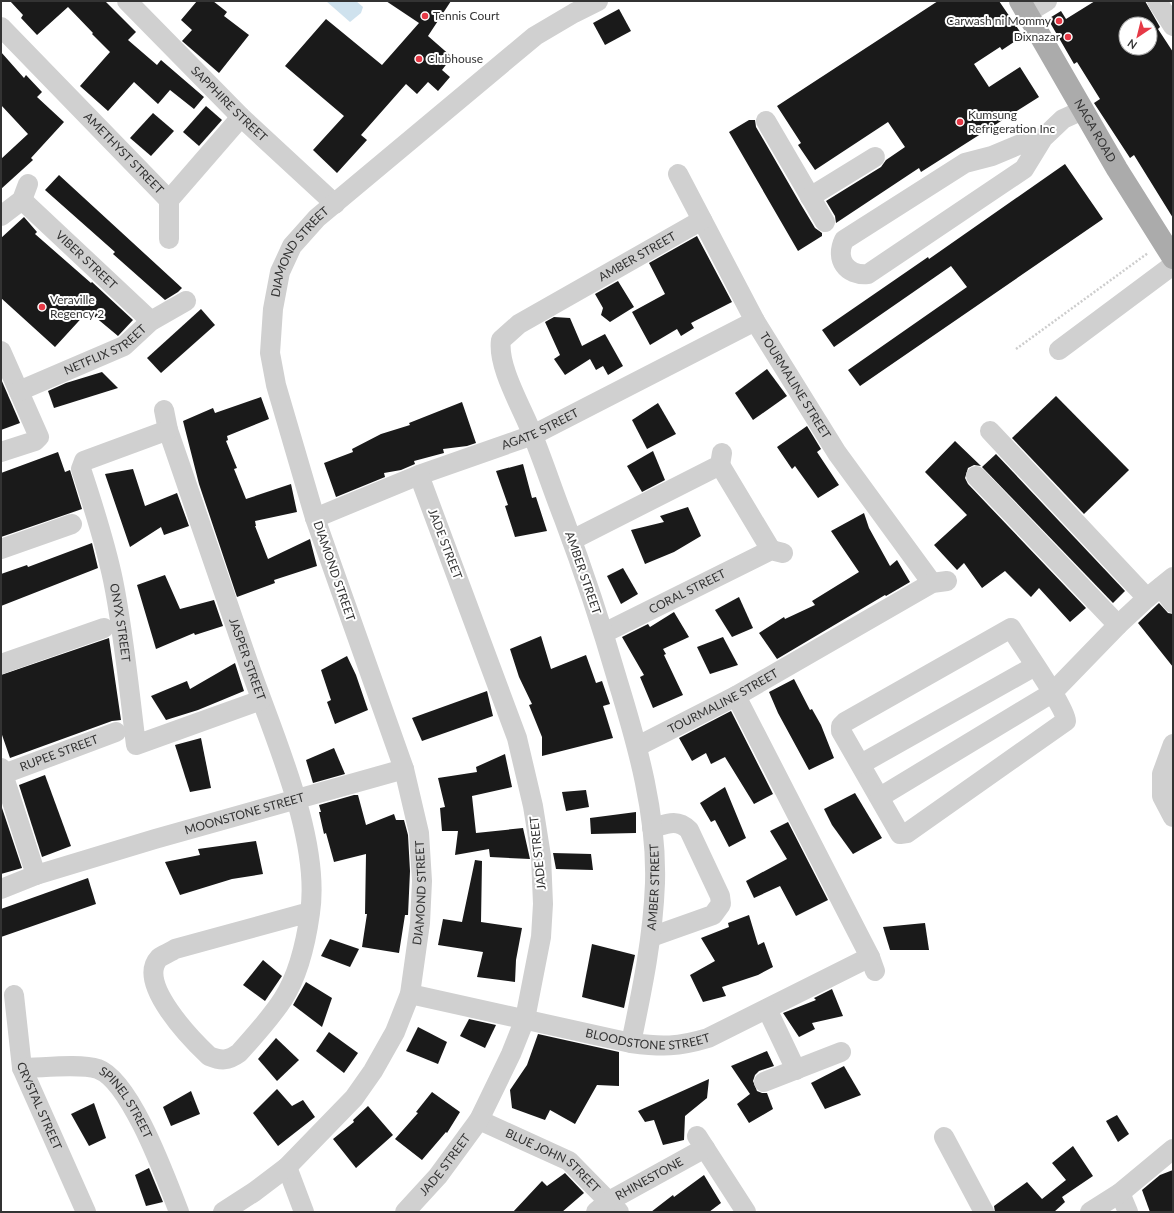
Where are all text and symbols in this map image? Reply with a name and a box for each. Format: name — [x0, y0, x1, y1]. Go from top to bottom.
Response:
place label: Tennis Court — [433, 8, 500, 23]
marker: Tennis Court — [420, 11, 430, 21]
place label: Carwash ni Mommy — [946, 13, 1052, 28]
marker: Carwash ni Mommy — [1054, 16, 1064, 26]
north arrow — [1118, 16, 1158, 56]
place label: Dixnazar — [1014, 29, 1061, 44]
marker: Dixnazar — [1063, 32, 1073, 42]
text: N — [1125, 37, 1139, 52]
place label: Clubhouse — [427, 51, 483, 66]
marker: Clubhouse — [414, 54, 424, 64]
street label: SAPPHIRE STREET — [188, 63, 271, 144]
street label: NAGA ROAD — [1071, 96, 1120, 165]
place label: Kumsung Refrigeration Inc — [968, 107, 1055, 136]
street label: AMETHYST STREET — [81, 109, 167, 197]
marker: Kumsung Refrigeration Inc — [955, 117, 965, 127]
street label: DIAMOND STREET — [267, 203, 332, 298]
street label: VIBER STREET — [53, 227, 120, 292]
street label: AMBER STREET — [596, 228, 678, 284]
place label: Veraville Regency 2 — [50, 292, 104, 321]
marker: Veraville Regency 2 — [37, 302, 47, 312]
street label: NETFLIX STREET — [62, 321, 149, 378]
street label: TOURMALINE STREET — [757, 329, 834, 441]
street label: AGATE STREET — [499, 405, 581, 453]
street label: JADE STREET — [425, 506, 466, 581]
street label: DIAMOND STREET — [310, 519, 359, 623]
street label: AMBER STREET — [562, 529, 605, 616]
street label: CORAL STREET — [646, 566, 728, 617]
street label: ONYX STREET — [107, 582, 134, 663]
street label: JASPER STREET — [226, 616, 269, 702]
street label: TOURMALINE STREET — [665, 665, 781, 737]
street label: RUPEE STREET — [18, 731, 100, 774]
street label: MOONSTONE STREET — [183, 789, 306, 837]
street label: JADE STREET — [526, 815, 549, 891]
street label: DIAMOND STREET — [409, 840, 429, 946]
street label: AMBER STREET — [643, 843, 662, 931]
street label: BLOODSTONE STREET — [584, 1025, 712, 1053]
street label: CRYSTAL STREET — [14, 1062, 65, 1152]
street label: SPINEL STREET — [97, 1063, 156, 1141]
street label: BLUE JOHN STREET — [503, 1125, 604, 1195]
street label: JADE STREET — [416, 1131, 473, 1198]
street label: RHINESTONE — [612, 1154, 686, 1203]

